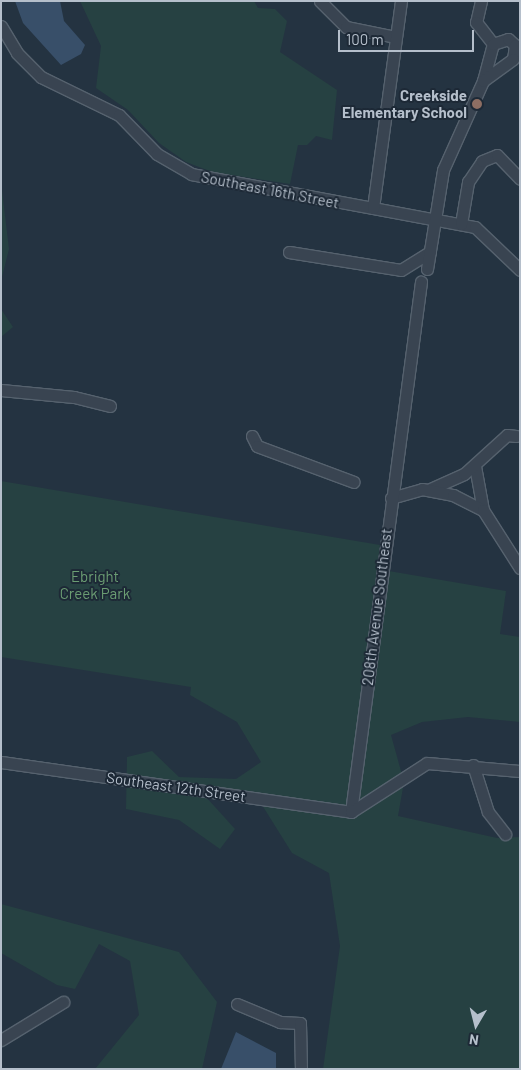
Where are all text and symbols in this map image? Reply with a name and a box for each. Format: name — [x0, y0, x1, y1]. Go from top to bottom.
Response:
scale bar — [341, 20, 477, 52]
text: 100 m — [346, 30, 384, 48]
place label: Creekside Elementary School — [342, 86, 467, 121]
marker: Creekside Elementary School — [471, 98, 483, 110]
street label: Southeast 16th Street — [200, 168, 340, 212]
street label: 208th Avenue Southeast — [358, 527, 396, 687]
park label: Ebright Creek Park — [60, 567, 130, 602]
street label: Southeast 12th Street — [105, 768, 247, 806]
north arrow — [451, 1000, 501, 1050]
text: N — [468, 1031, 480, 1049]

